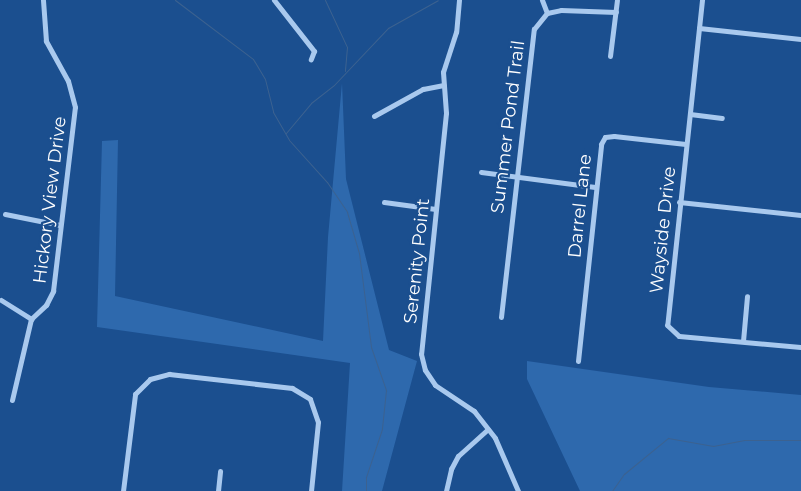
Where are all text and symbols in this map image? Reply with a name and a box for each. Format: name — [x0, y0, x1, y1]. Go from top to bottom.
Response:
street label: Summer Pond Trail — [487, 39, 529, 215]
street label: Hickory View Drive — [29, 115, 71, 285]
street label: Darrel Lane — [564, 153, 596, 259]
street label: Wayside Drive — [646, 165, 680, 295]
street label: Serenity Point — [400, 197, 434, 325]

